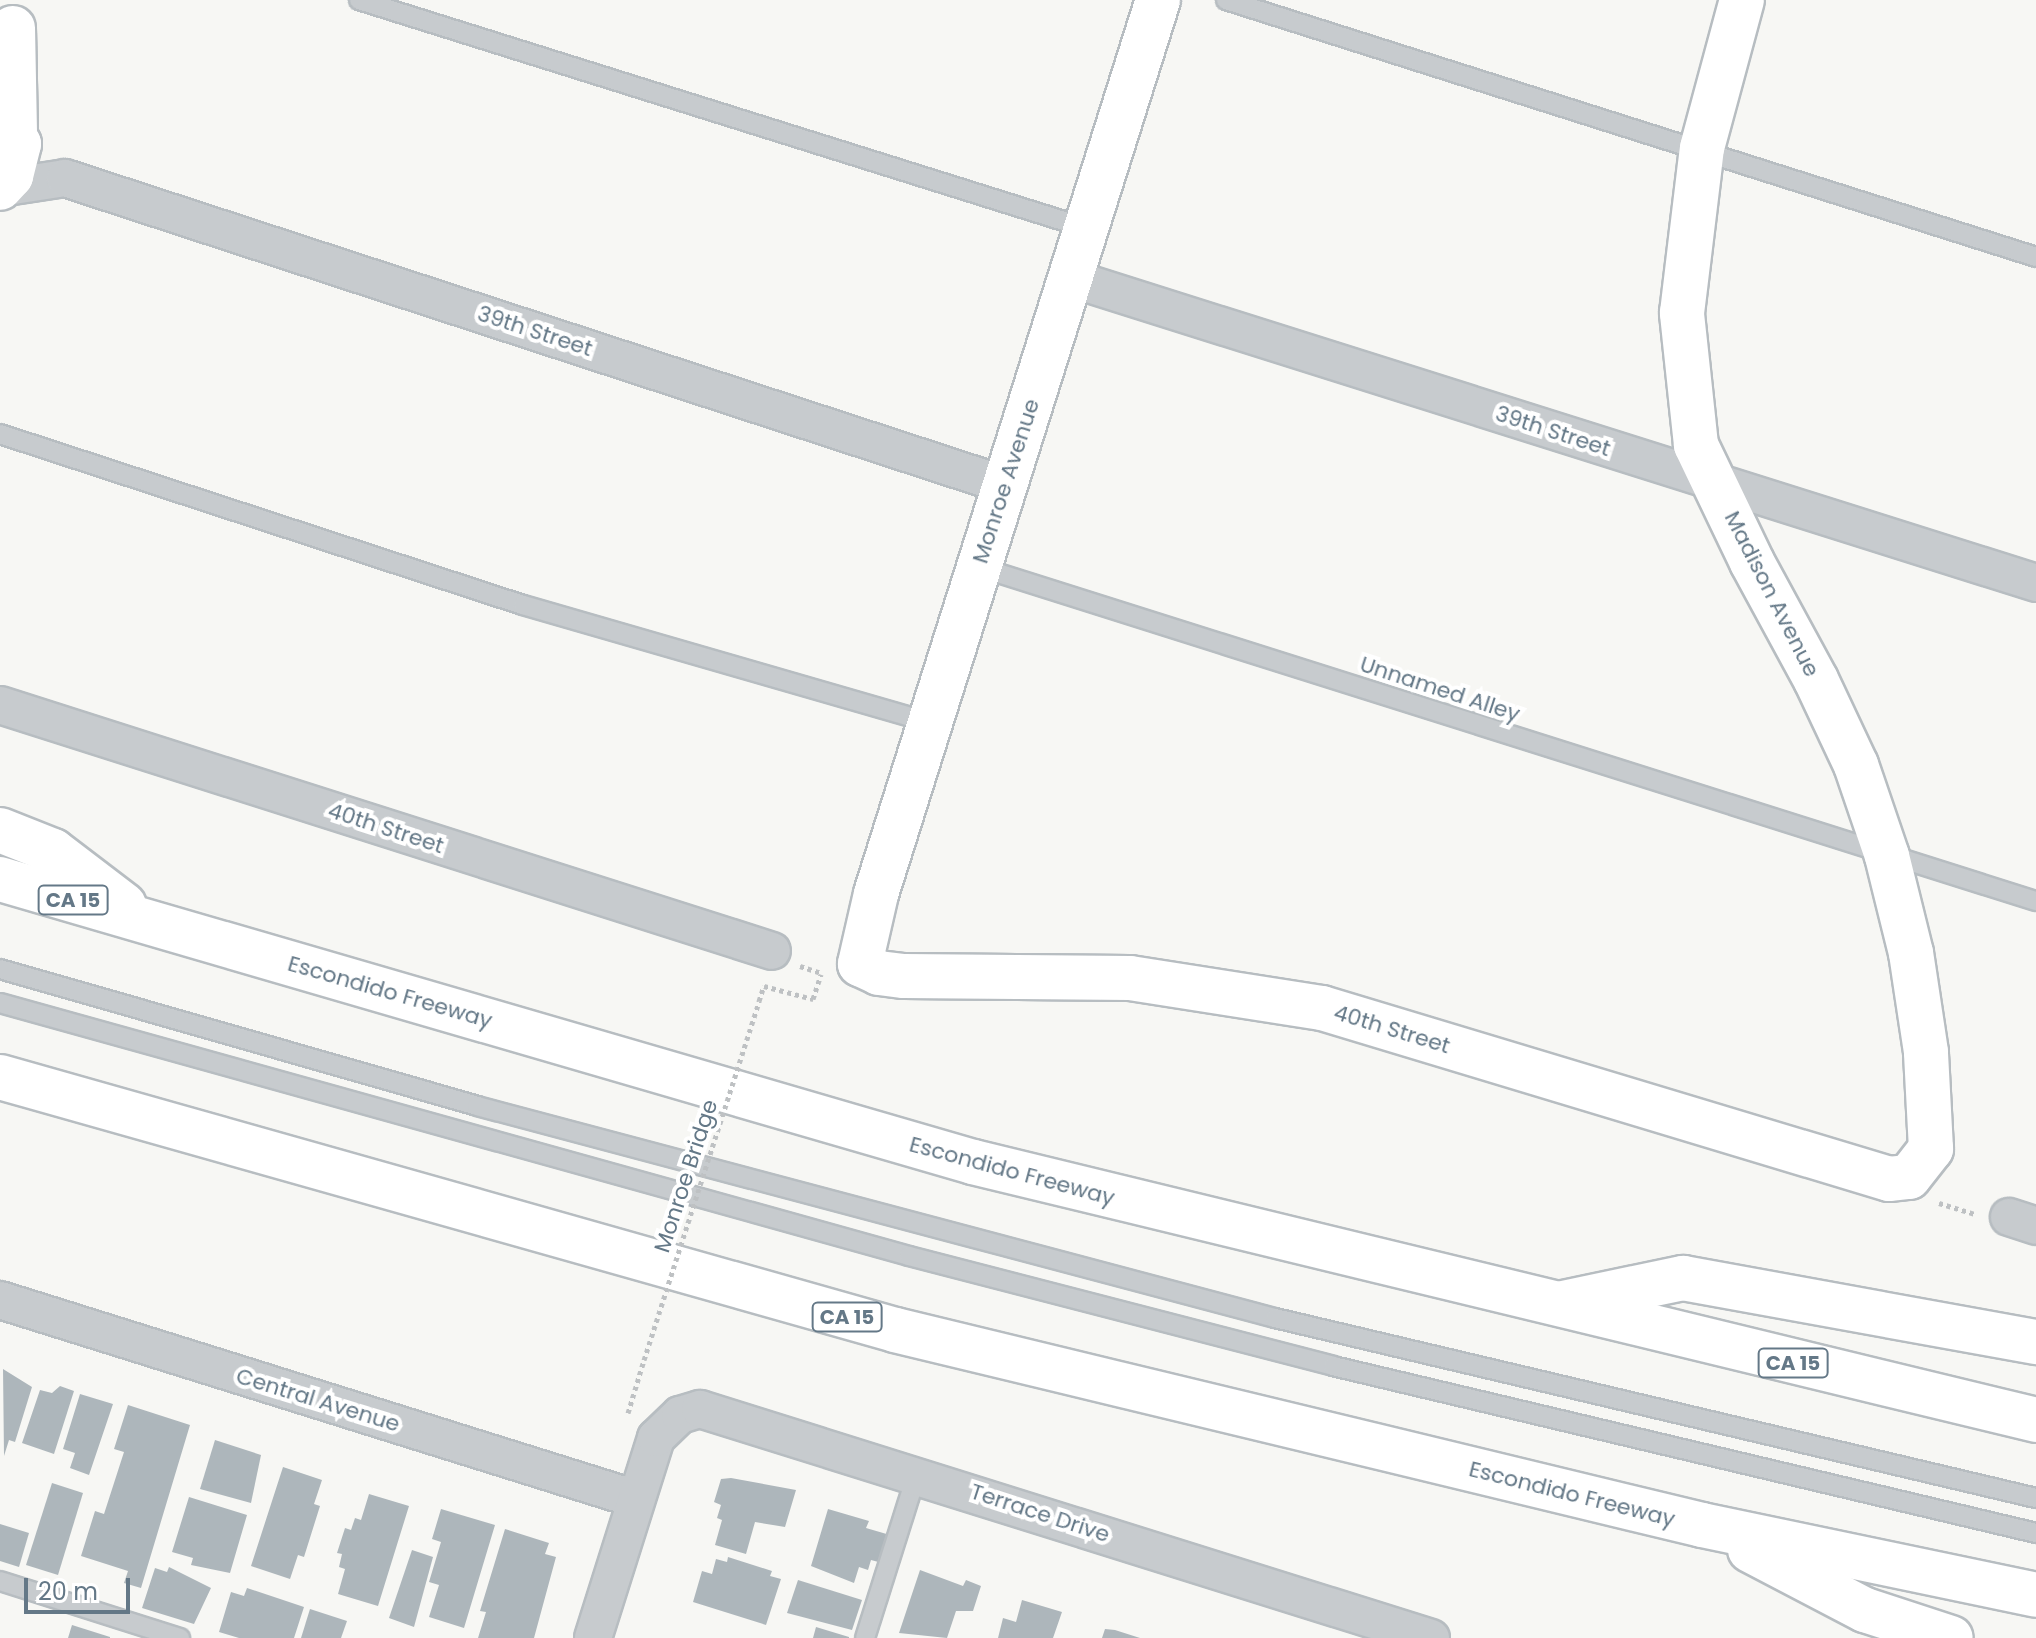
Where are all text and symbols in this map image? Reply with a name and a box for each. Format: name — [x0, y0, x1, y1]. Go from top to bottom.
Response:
street label: 39th Street — [474, 300, 596, 362]
street label: Monroe Avenue — [967, 395, 1045, 567]
street label: 39th Street — [1492, 400, 1614, 462]
street label: Madison Avenue — [1719, 507, 1825, 681]
street label: Unnamed Alley — [1357, 651, 1523, 727]
street label: 40th Street — [325, 797, 447, 859]
road number: CA 15 — [37, 884, 109, 916]
street label: Escondido Freeway — [285, 950, 495, 1034]
street label: 40th Street — [1331, 999, 1453, 1059]
street label: Monroe Bridge — [649, 1096, 723, 1256]
street label: Escondido Freeway — [907, 1131, 1117, 1211]
road number: CA 15 — [811, 1301, 883, 1333]
road number: CA 15 — [1757, 1347, 1829, 1379]
street label: Central Avenue — [233, 1363, 403, 1437]
street label: Escondido Freeway — [1466, 1456, 1678, 1532]
street label: Terrace Drive — [967, 1478, 1113, 1548]
scale bar — [28, 1562, 134, 1612]
text: 20 m — [38, 1575, 98, 1608]

